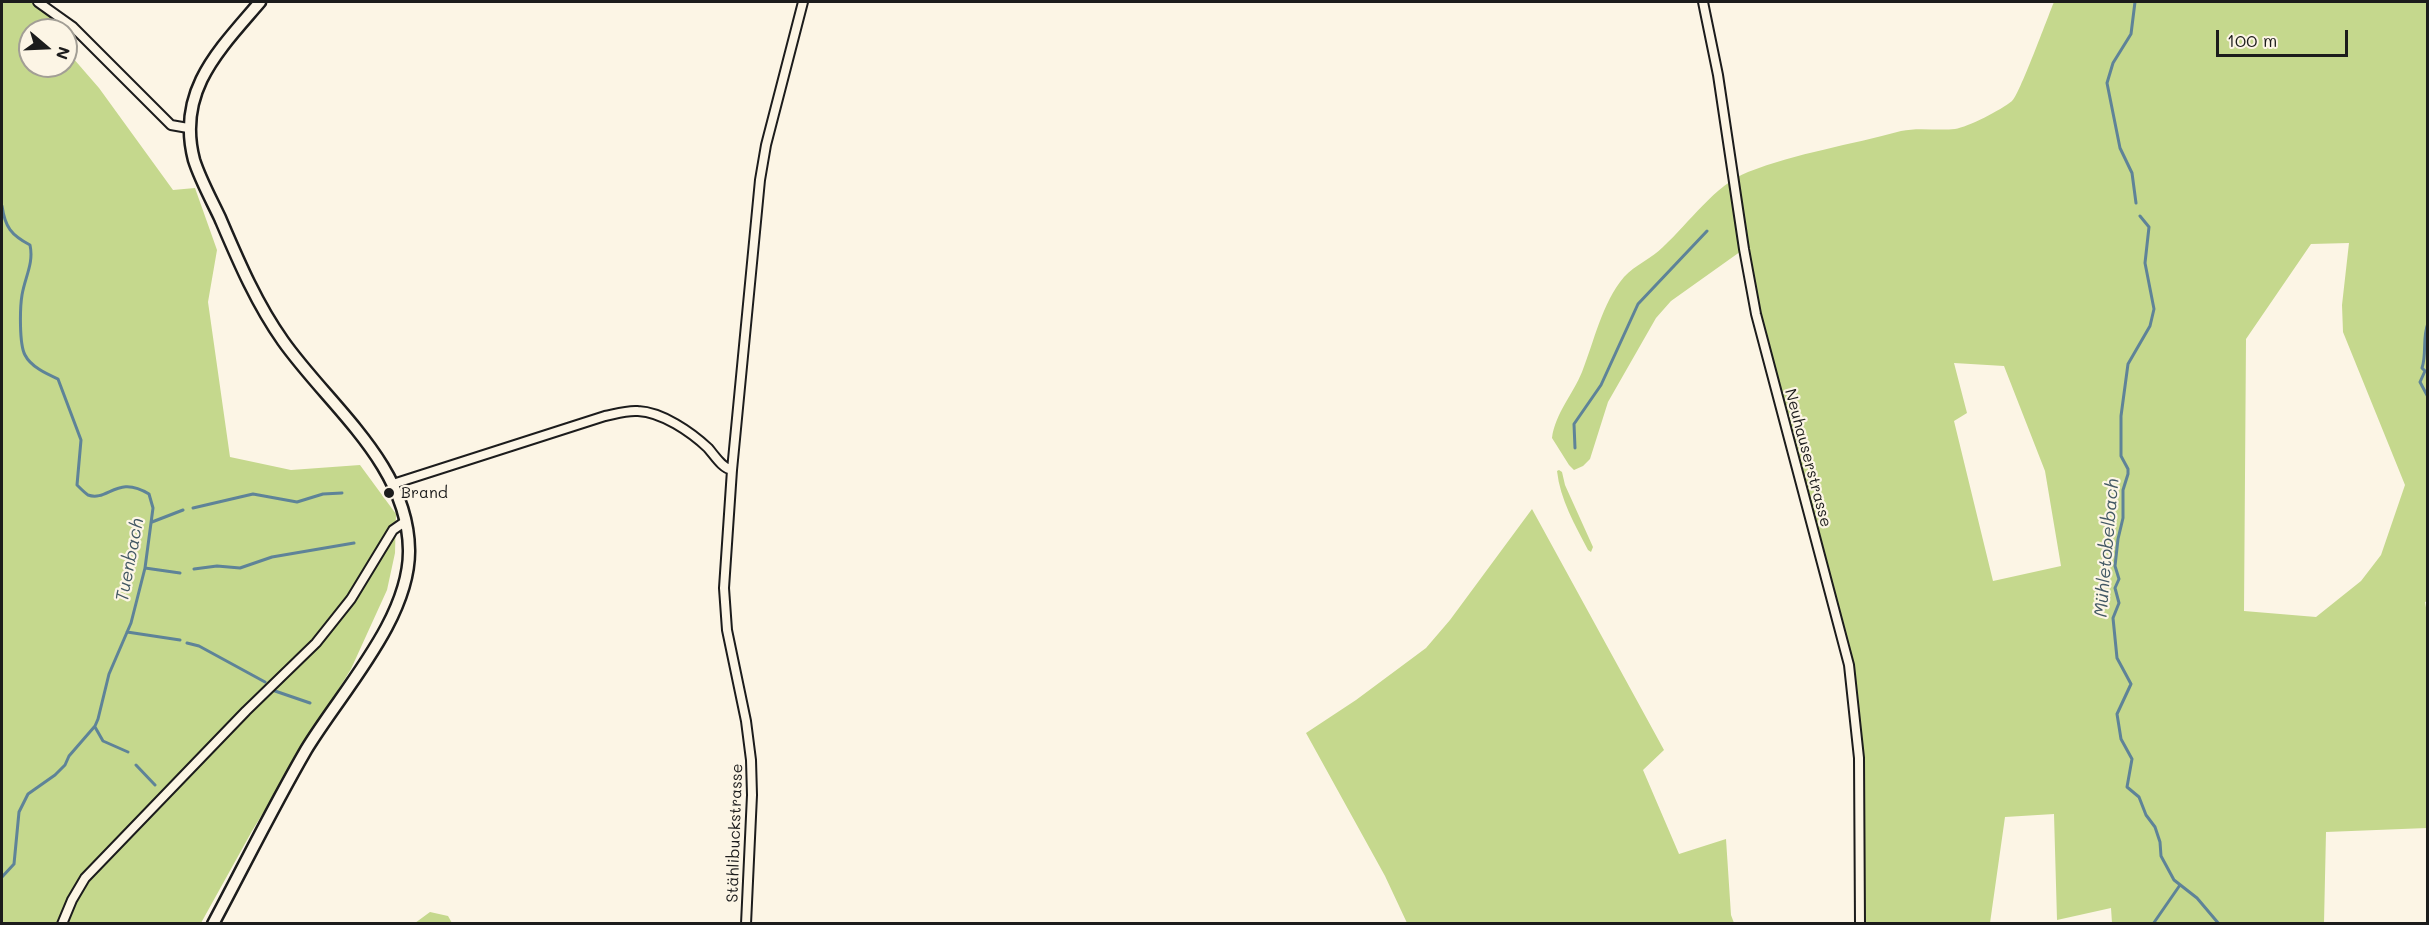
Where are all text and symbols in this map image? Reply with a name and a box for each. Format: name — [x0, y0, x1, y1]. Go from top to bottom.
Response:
north arrow — [18, 18, 78, 78]
scale bar — [2219, 18, 2351, 56]
text: 100 m — [2227, 28, 2277, 52]
text: N — [52, 44, 76, 63]
street label: Neuhauserstrasse — [1780, 387, 1836, 529]
water label: Mühletobelbach — [2090, 478, 2124, 618]
place label: Brand — [401, 483, 448, 503]
marker: Brand — [382, 486, 396, 500]
water label: Tuenbach — [111, 517, 149, 603]
street label: Stählibuckstrasse — [723, 763, 747, 903]

